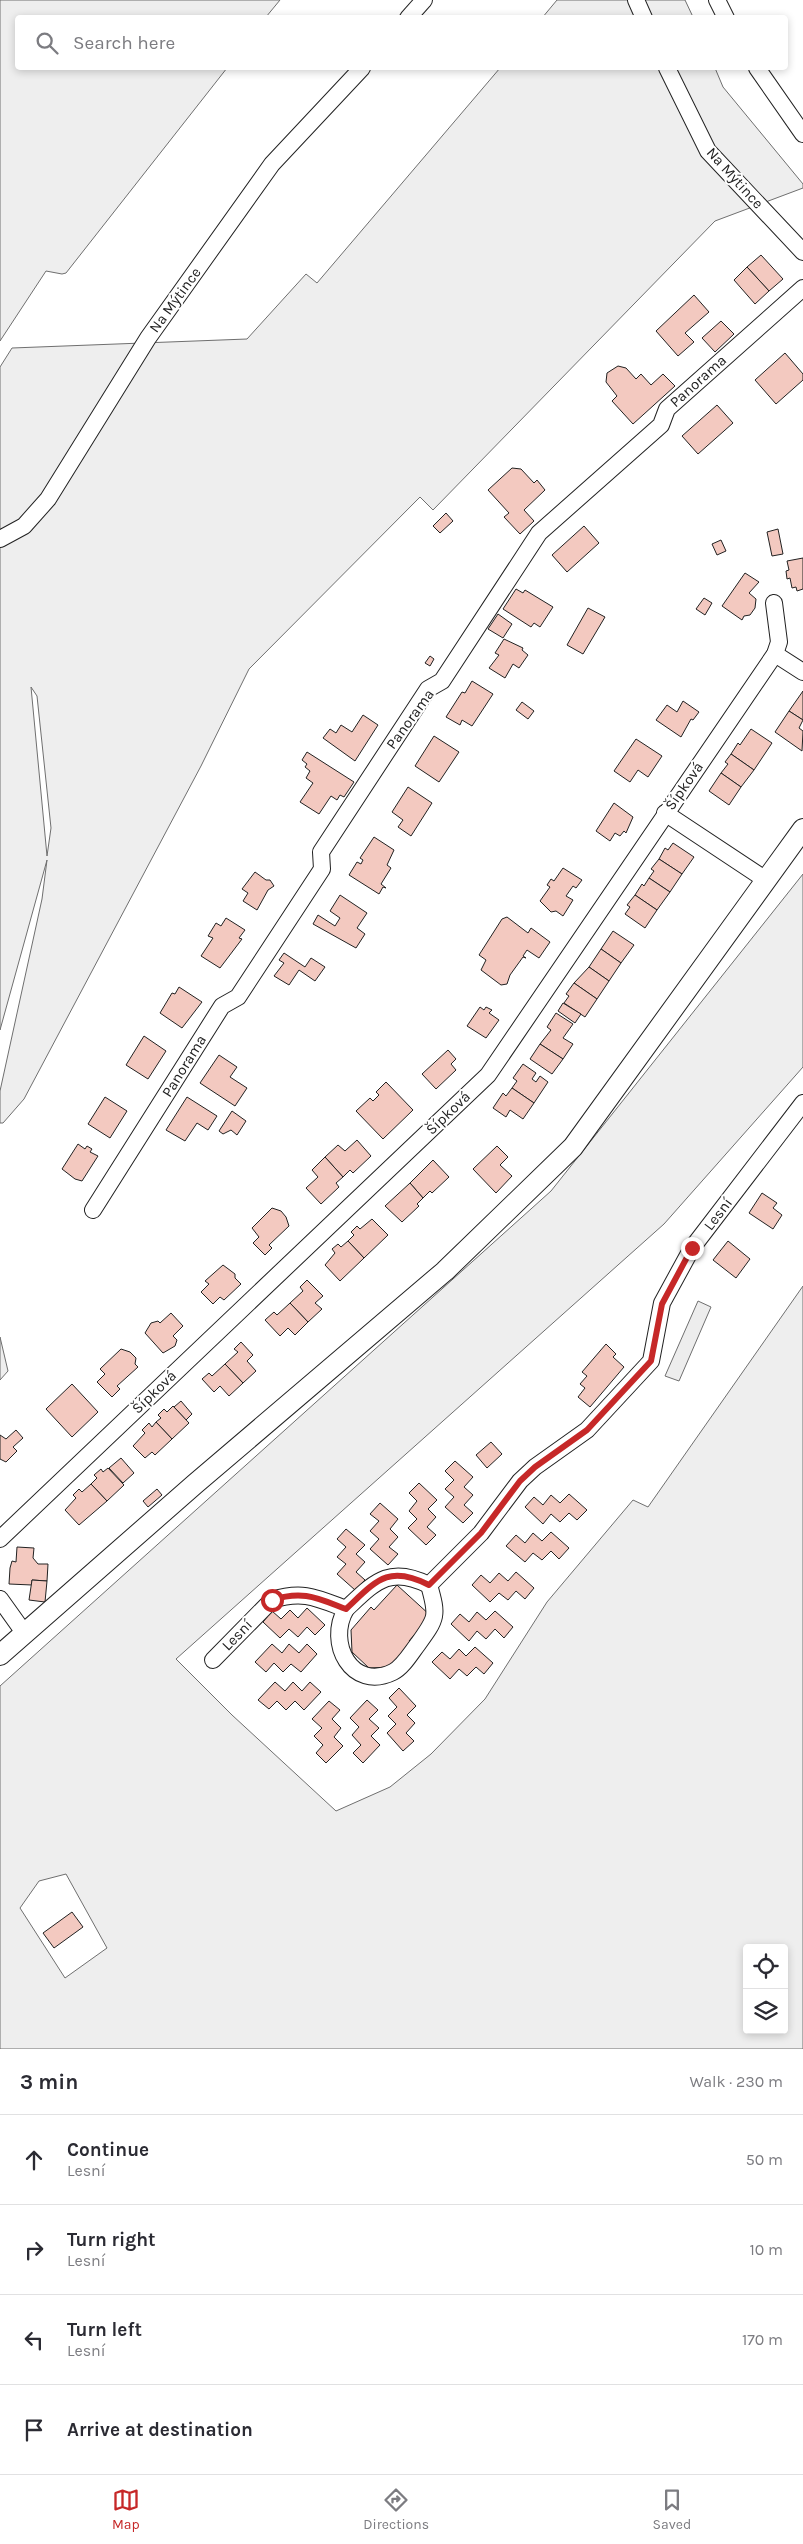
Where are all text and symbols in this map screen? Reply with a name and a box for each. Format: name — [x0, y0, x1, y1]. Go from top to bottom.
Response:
search box — [15, 15, 788, 70]
icon: search — [33, 29, 61, 57]
text: Search here — [73, 32, 175, 54]
street label: Na Mýtince — [703, 144, 767, 212]
street label: Na Mýtince — [145, 264, 205, 336]
street label: Panorama — [666, 351, 730, 411]
street label: Panorama — [382, 685, 438, 753]
street label: Šípková — [661, 758, 707, 814]
street label: Panorama — [158, 1032, 210, 1100]
street label: Šípková — [422, 1088, 474, 1138]
street label: Lesní — [700, 1194, 736, 1234]
route end — [681, 1237, 704, 1260]
street label: Šípková — [128, 1367, 180, 1417]
route start — [261, 1589, 284, 1612]
street label: Lesní — [218, 1615, 256, 1654]
map controls — [743, 1944, 788, 2034]
button: locate — [743, 1944, 788, 1989]
button: layers — [743, 1989, 788, 2034]
text: 3 min — [20, 2070, 78, 2094]
text: Walk · 230 m — [689, 2072, 783, 2091]
text: Continue — [67, 2139, 149, 2161]
icon: ahead — [20, 2146, 48, 2174]
text: 50 m — [746, 2150, 783, 2169]
text: Lesní — [67, 2161, 106, 2180]
text: Turn right — [67, 2229, 156, 2251]
icon: right — [20, 2236, 48, 2264]
text: 10 m — [749, 2240, 783, 2259]
text: Lesní — [67, 2251, 106, 2270]
text: Turn left — [67, 2319, 142, 2341]
icon: left — [20, 2326, 48, 2354]
text: 170 m — [742, 2330, 783, 2349]
text: Lesní — [67, 2341, 106, 2360]
icon: arrive — [20, 2416, 48, 2444]
text: Arrive at destination — [67, 2419, 253, 2441]
tab: Map — [112, 2486, 140, 2533]
tab: Directions — [363, 2486, 429, 2533]
tab: Saved — [653, 2486, 691, 2533]

